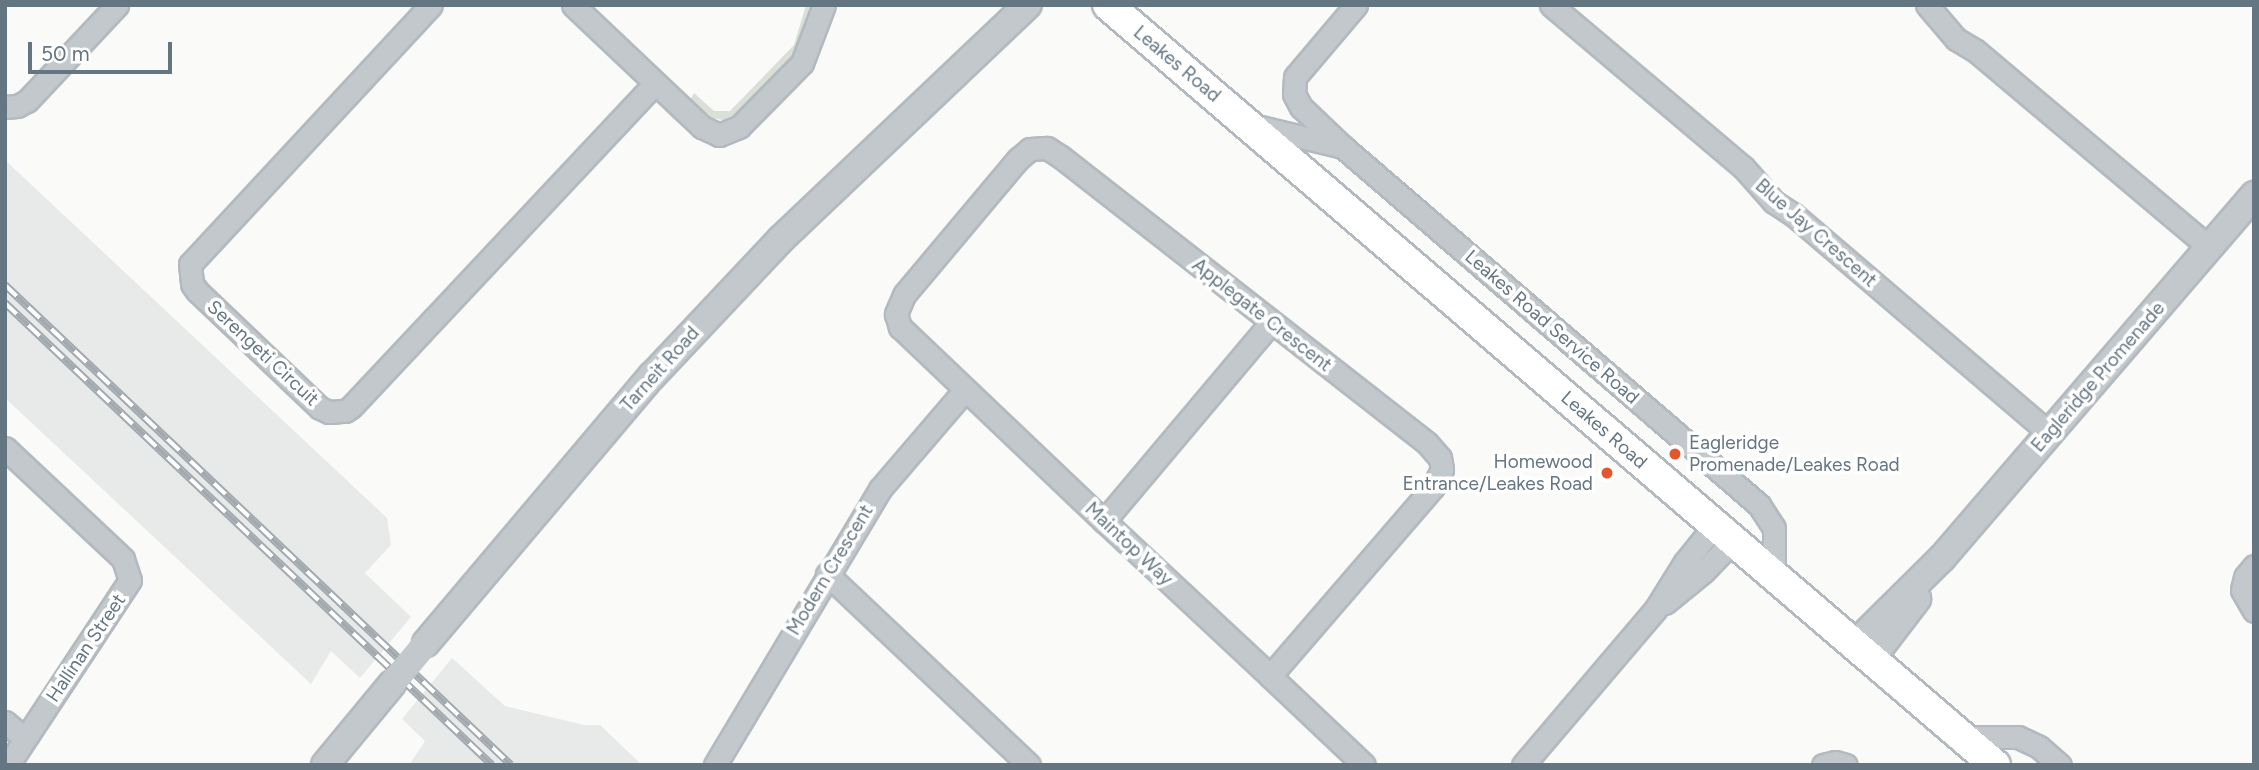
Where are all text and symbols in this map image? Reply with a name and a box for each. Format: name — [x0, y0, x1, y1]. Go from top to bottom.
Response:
street label: Leakes Road — [1129, 21, 1225, 107]
scale bar — [32, 28, 175, 72]
text: 50 m — [41, 41, 90, 66]
street label: Blue Jay Crescent — [1751, 174, 1881, 292]
street label: Leakes Road Service Road — [1460, 245, 1644, 409]
street label: Applegate Crescent — [1188, 253, 1336, 377]
street label: Serengeti Circuit — [202, 295, 324, 411]
street label: Eagleridge Promenade — [2027, 297, 2169, 457]
street label: Tarneit Road — [616, 322, 704, 416]
street label: Leakes Road — [1556, 386, 1652, 474]
place label: Eagleridge Promenade/Leakes Road — [1689, 432, 1900, 476]
marker: Eagleridge Promenade/Leakes Road — [1667, 446, 1683, 462]
place label: Homewood Entrance/Leakes Road — [1403, 451, 1593, 495]
marker: Homewood Entrance/Leakes Road — [1599, 465, 1615, 481]
street label: Maintop Way — [1080, 498, 1178, 590]
street label: Modern Crescent — [782, 501, 878, 639]
street label: Hallinan Street — [41, 590, 131, 706]

